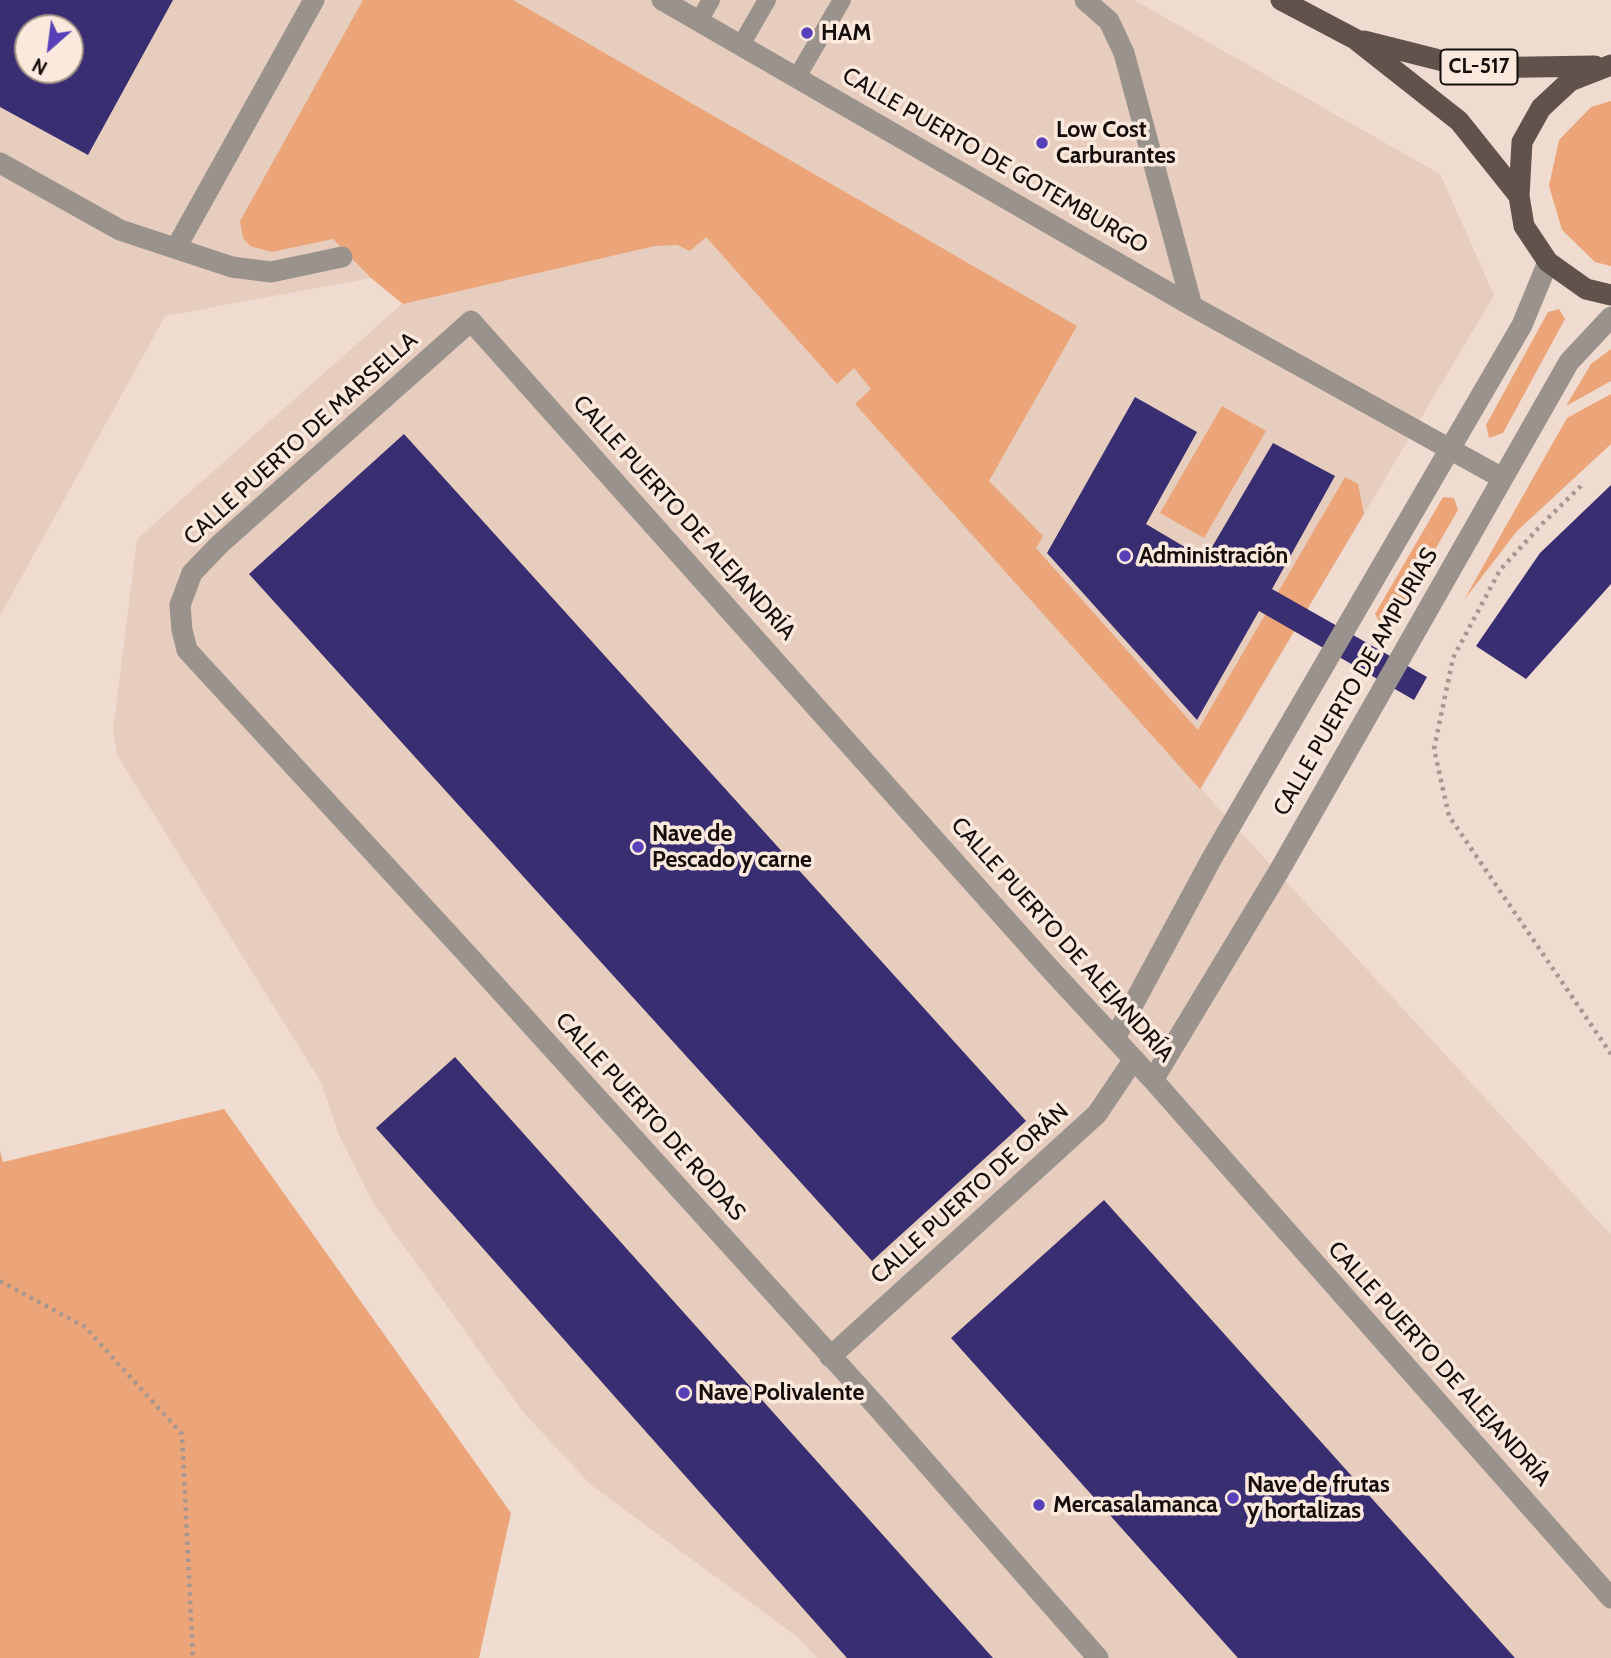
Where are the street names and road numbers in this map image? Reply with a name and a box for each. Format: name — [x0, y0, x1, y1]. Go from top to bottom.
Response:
road number: CL-517 — [1440, 50, 1518, 84]
street label: CALLE PUERTO DE GOTEMBURGO — [837, 62, 1153, 260]
street label: CALLE PUERTO DE MARSELLA — [179, 327, 423, 551]
street label: CALLE PUERTO DE ALEJANDRÍA — [567, 390, 801, 646]
street label: CALLE PUERTO DE AMPURIAS — [1268, 543, 1444, 821]
street label: CALLE PUERTO DE ALEJANDRÍA — [945, 812, 1179, 1068]
street label: CALLE PUERTO DE RODAS — [549, 1007, 751, 1227]
street label: CALLE PUERTO DE ORÁN — [865, 1098, 1075, 1290]
street label: CALLE PUERTO DE ALEJANDRÍA — [1322, 1236, 1556, 1492]

